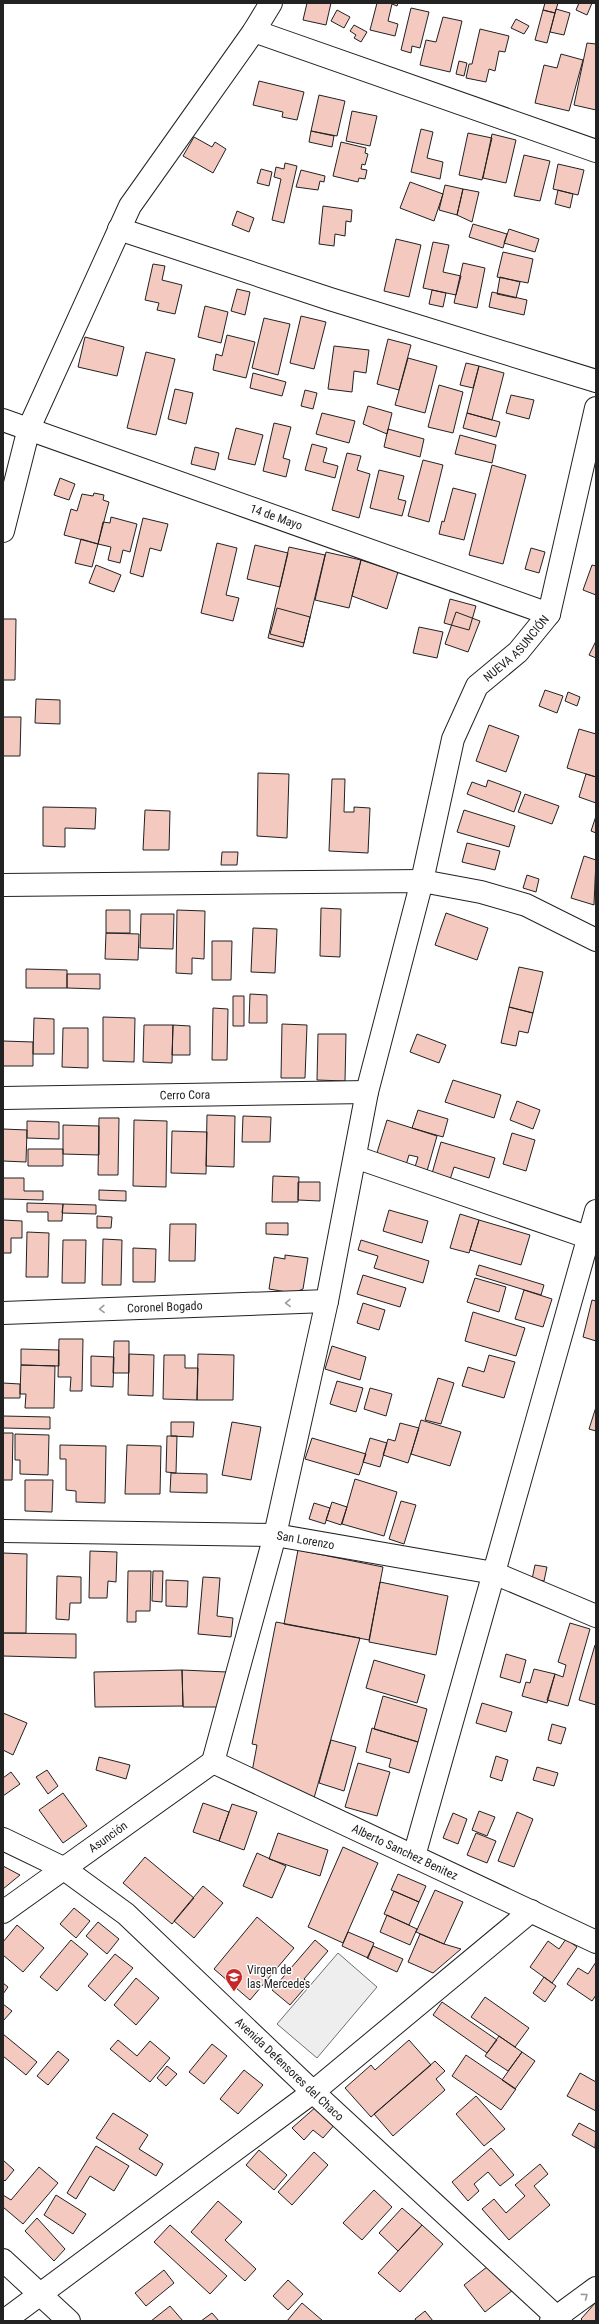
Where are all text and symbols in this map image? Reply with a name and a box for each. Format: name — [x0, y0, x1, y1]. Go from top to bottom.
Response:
street label: 14 de Mayo — [248, 501, 304, 533]
street label: NUEVA ASUNCIÓN — [481, 612, 552, 685]
street label: Cerro Cora — [160, 1088, 211, 1102]
one-way arrow — [285, 1298, 291, 1307]
street label: Coronel Bogado — [127, 1299, 203, 1315]
one-way arrow — [99, 1305, 105, 1313]
street label: San Lorenzo — [275, 1528, 336, 1552]
street label: Asunción — [86, 1818, 130, 1856]
street label: Alberto Sanchez Benitez — [350, 1821, 460, 1883]
place label: Virgen de las Mercedes — [247, 1963, 310, 1991]
school or university icon: Virgen de las Mercedes — [224, 1967, 244, 1992]
street label: Avenida Defensores del Chaco — [232, 2015, 347, 2124]
one-way arrow — [580, 2294, 587, 2301]

